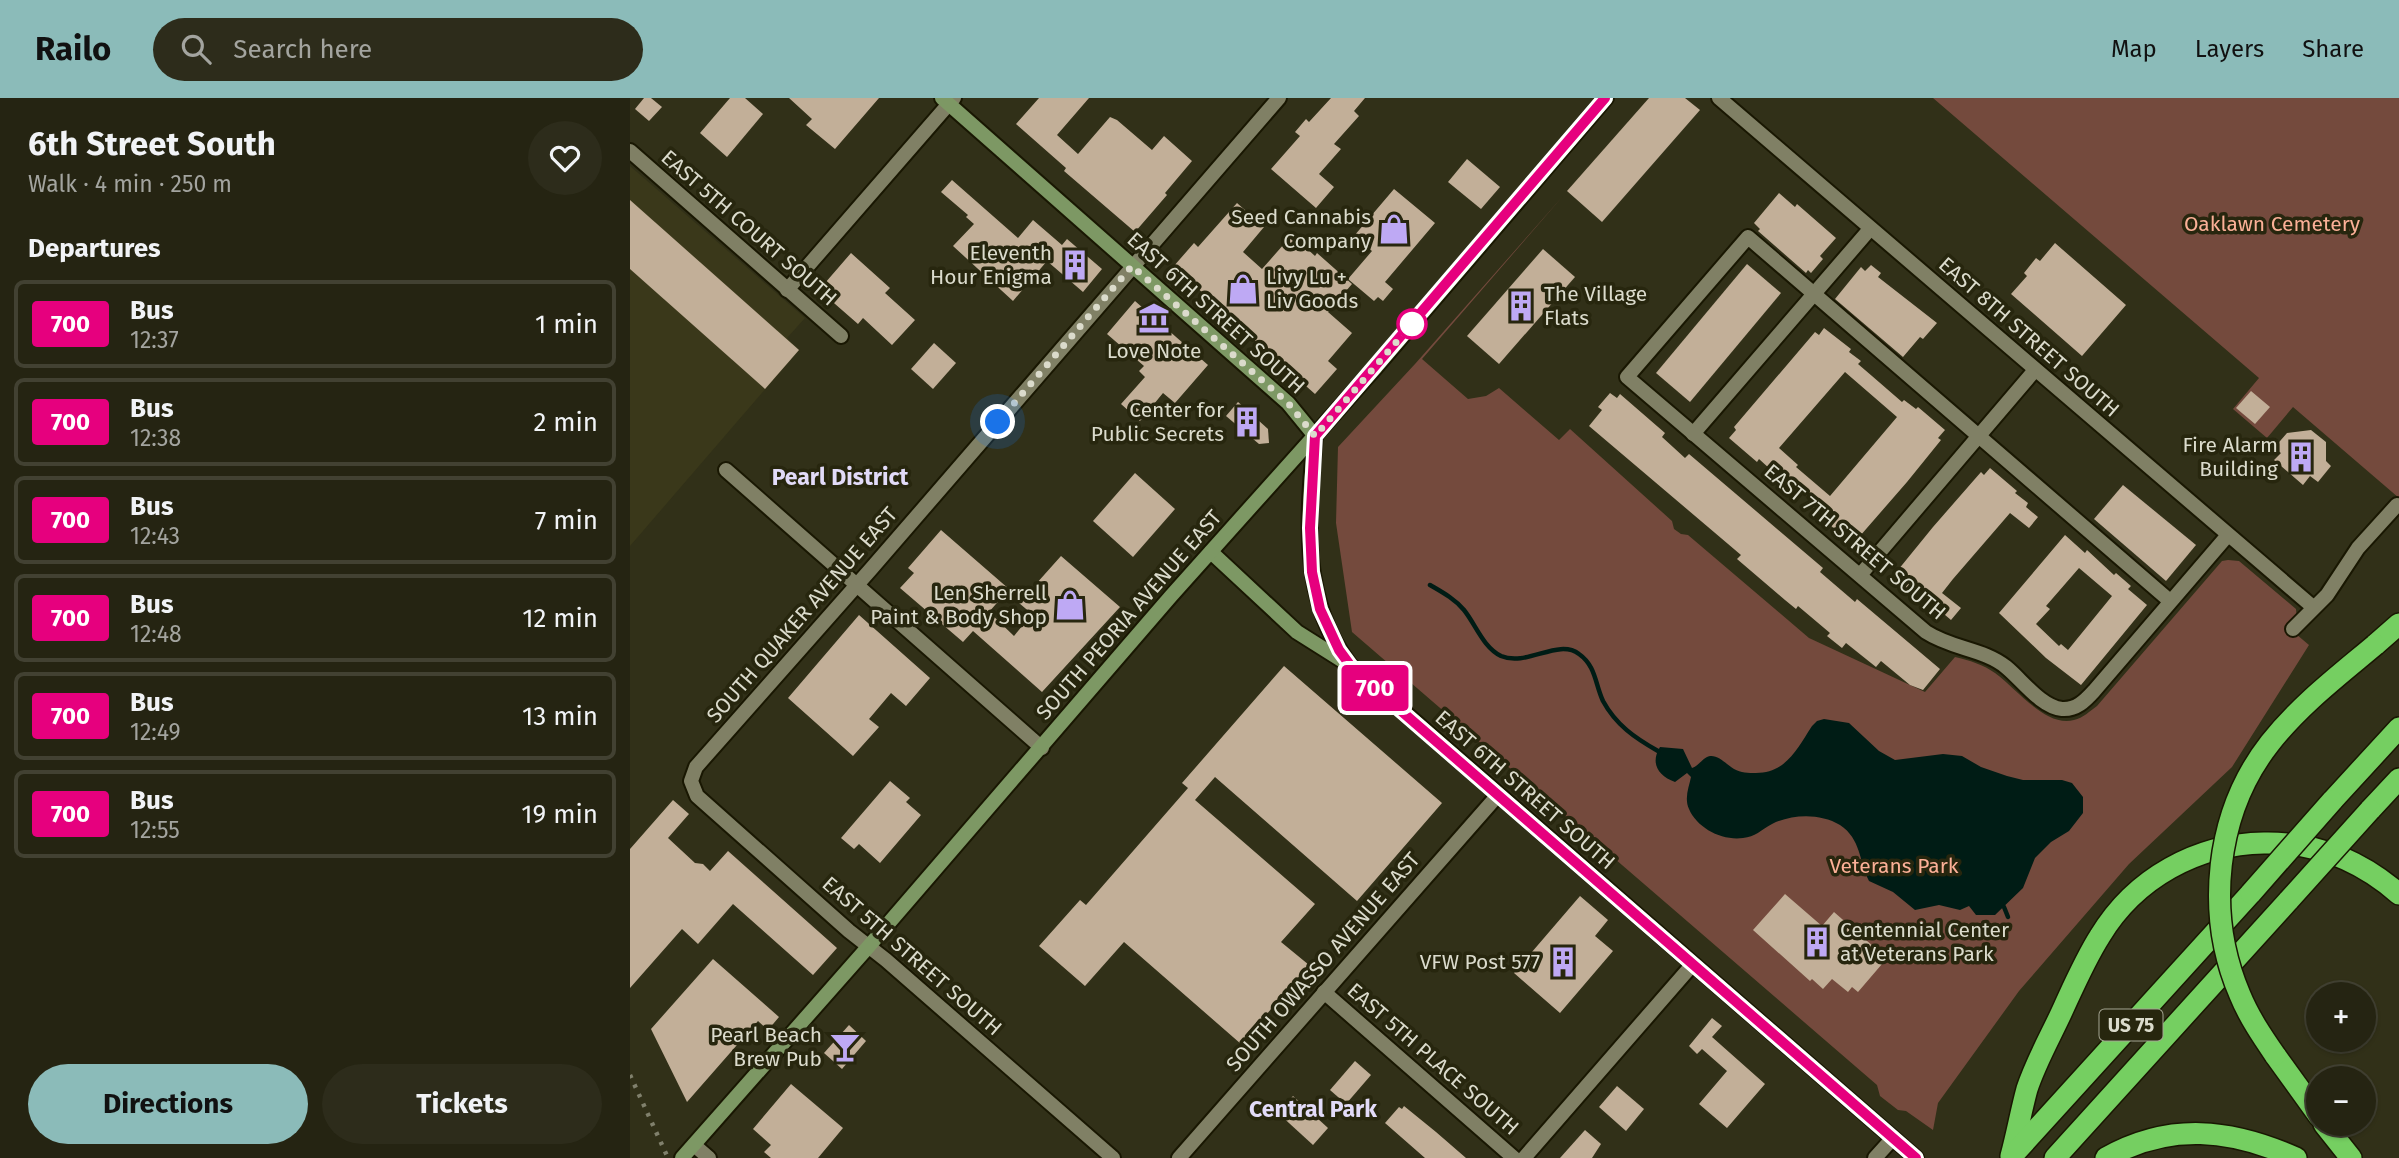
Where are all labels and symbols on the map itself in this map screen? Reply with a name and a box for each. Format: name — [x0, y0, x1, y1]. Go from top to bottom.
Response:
street label: EAST 5TH COURT SOUTH — [656, 145, 842, 311]
place label: Seed Cannabis Company — [1231, 204, 1372, 254]
park label: Oaklawn Cemetery — [2184, 211, 2361, 237]
shop icon: Seed Cannabis Company — [1377, 212, 1411, 246]
street label: EAST 6TH STREET SOUTH — [1122, 226, 1310, 400]
place label: Eleventh Hour Enigma — [930, 240, 1052, 290]
building icon: Eleventh Hour Enigma — [1058, 248, 1092, 282]
street label: EAST 8TH STREET SOUTH — [1933, 251, 2125, 423]
place label: Livy Lu + Liv Goods — [1266, 264, 1359, 314]
shop icon: Livy Lu + Liv Goods — [1226, 272, 1260, 306]
place label: The Village Flats — [1544, 281, 1647, 331]
building icon: The Village Flats — [1504, 289, 1538, 323]
museum icon: Love Note — [1137, 301, 1171, 335]
unlabelled marker — [1397, 309, 1427, 339]
place label: Love Note — [1107, 338, 1201, 364]
place label: Center for Public Secrets — [1091, 397, 1224, 447]
your location — [980, 404, 1015, 439]
building icon: Center for Public Secrets — [1230, 405, 1264, 439]
place label: Fire Alarm Building — [2182, 432, 2278, 482]
building icon: Fire Alarm Building — [2284, 440, 2318, 474]
street label: EAST 7TH STREET SOUTH — [1759, 458, 1951, 626]
district label: Pearl District — [772, 463, 909, 491]
street label: SOUTH QUAKER AVENUE EAST — [701, 502, 903, 728]
street label: SOUTH PEORIA AVENUE EAST — [1031, 505, 1227, 725]
place label: Len Sherrell Paint & Body Shop — [870, 580, 1047, 630]
shop icon: Len Sherrell Paint & Body Shop — [1053, 588, 1087, 622]
line badge: 700 — [1335, 665, 1415, 711]
street label: EAST 6TH STREET SOUTH — [1430, 705, 1620, 875]
street label: SOUTH OWASSO AVENUE EAST — [1221, 847, 1425, 1077]
park label: Veterans Park — [1829, 853, 1959, 879]
street label: EAST 5TH STREET SOUTH — [817, 871, 1007, 1041]
place label: Centennial Center at Veterans Park — [1840, 917, 2009, 967]
building icon: Centennial Center at Veterans Park — [1800, 925, 1834, 959]
building icon: VFW Post 577 — [1546, 945, 1580, 979]
place label: VFW Post 577 — [1420, 949, 1540, 975]
street label: EAST 5TH PLACE SOUTH — [1342, 977, 1524, 1141]
road number: US 75 — [2100, 1009, 2162, 1040]
place label: Pearl Beach Brew Pub — [710, 1022, 822, 1072]
bar icon: Pearl Beach Brew Pub — [828, 1030, 862, 1064]
district label: Central Park — [1249, 1095, 1377, 1123]

